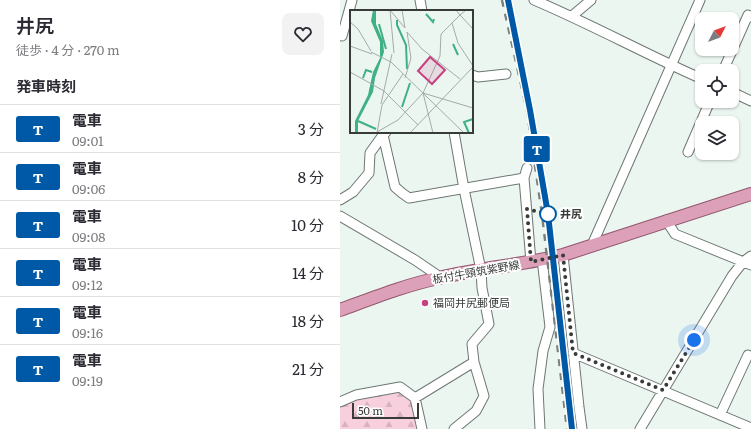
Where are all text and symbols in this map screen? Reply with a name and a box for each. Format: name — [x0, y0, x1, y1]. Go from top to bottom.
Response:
inset map — [350, 10, 473, 133]
text: 井尻 — [16, 11, 54, 39]
north arrow — [695, 12, 739, 56]
map controls — [695, 12, 739, 160]
button: heart — [282, 13, 324, 55]
text: 徒歩 · 4 分 · 270 m — [16, 40, 120, 59]
button: locate — [695, 64, 739, 108]
text: 発車時刻 — [16, 74, 76, 97]
text: 電車 — [72, 108, 102, 131]
button: layers — [695, 116, 739, 160]
text: 3 分 — [298, 117, 324, 140]
text: T — [33, 119, 43, 139]
text: 09:01 — [72, 131, 103, 150]
line badge: T — [524, 136, 550, 162]
text: T — [532, 139, 542, 159]
text: 電車 — [72, 156, 102, 179]
text: 8 分 — [298, 165, 324, 188]
text: T — [33, 167, 43, 187]
text: 09:06 — [72, 179, 105, 198]
text: 電車 — [72, 204, 102, 227]
marker: 井尻 — [539, 205, 557, 223]
place label: 井尻 — [560, 205, 582, 221]
text: 10 分 — [291, 213, 324, 236]
text: T — [33, 215, 43, 235]
text: 09:08 — [72, 227, 105, 246]
text: 電車 — [72, 252, 102, 275]
street label: 板付牛頸筑紫野線 — [431, 255, 521, 287]
text: 14 分 — [292, 261, 324, 284]
text: T — [33, 263, 43, 283]
text: 09:12 — [72, 275, 103, 294]
place label: 福岡井尻郵便局 — [433, 294, 510, 310]
marker: 福岡井尻郵便局 — [420, 298, 430, 308]
text: 電車 — [72, 300, 102, 323]
text: 18 分 — [292, 309, 324, 332]
text: T — [33, 311, 43, 331]
text: 09:16 — [72, 323, 103, 342]
your location — [684, 330, 704, 350]
text: 電車 — [72, 348, 102, 371]
text: 21 分 — [292, 357, 324, 380]
text: T — [33, 359, 43, 379]
text: 09:19 — [72, 371, 103, 390]
scale bar — [352, 401, 419, 420]
text: 50 m — [358, 402, 383, 418]

